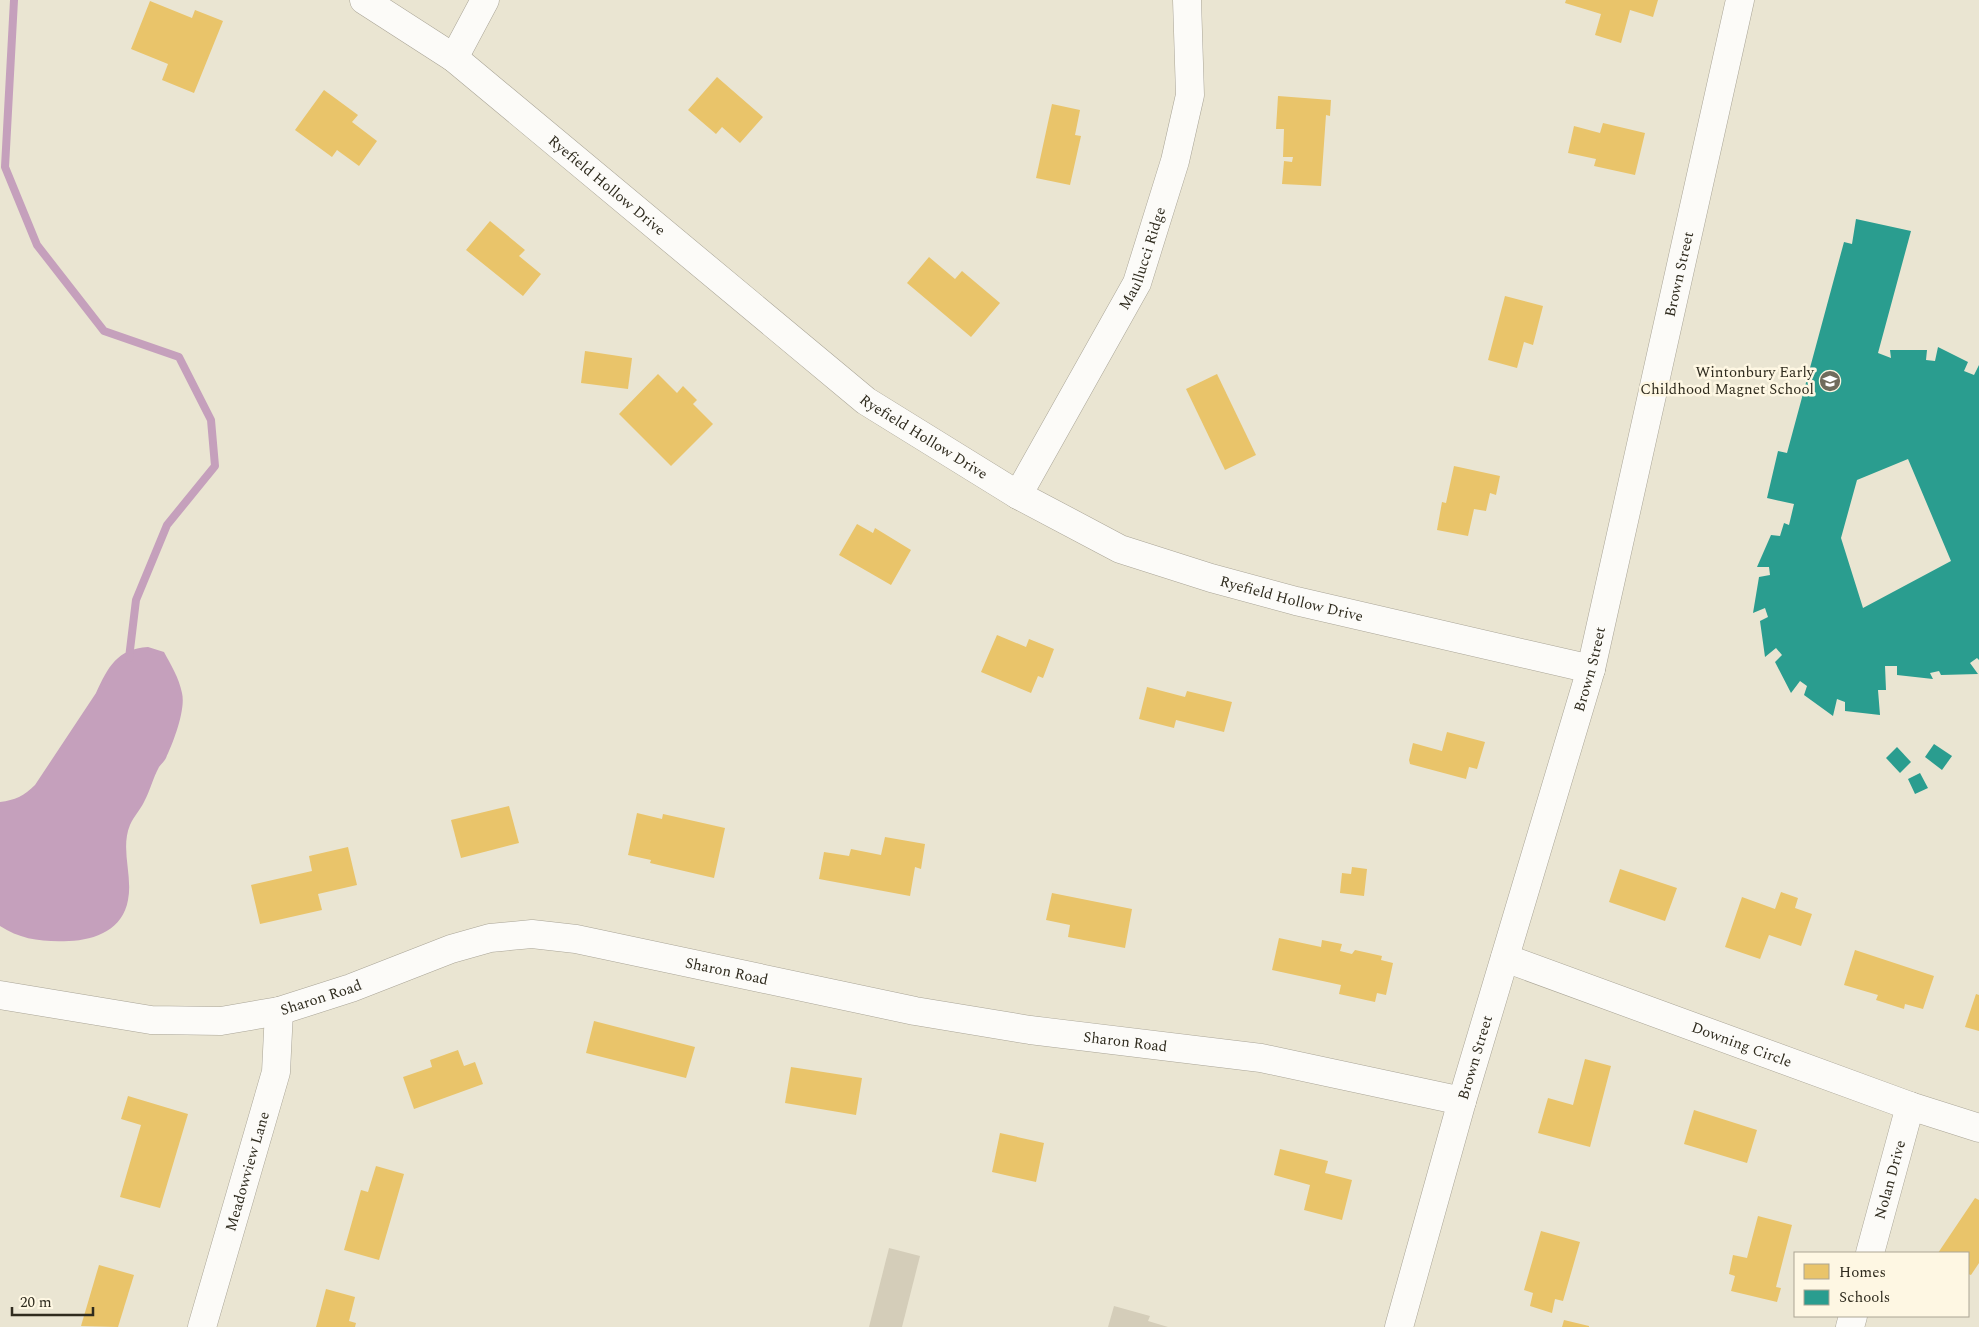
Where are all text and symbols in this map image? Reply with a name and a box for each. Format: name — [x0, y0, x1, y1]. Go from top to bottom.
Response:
street label: Ryefield Hollow Drive — [543, 130, 670, 242]
street label: Maullucci Ridge — [1113, 204, 1172, 315]
street label: Brown Street — [1659, 229, 1700, 319]
place label: Wintonbury Early Childhood Magnet School — [1640, 361, 1815, 401]
school or university icon: Wintonbury Early Childhood Magnet School — [1818, 369, 1842, 393]
street label: Ryefield Hollow Drive — [854, 389, 992, 486]
street label: Ryefield Hollow Drive — [1217, 570, 1365, 628]
street label: Brown Street — [1568, 625, 1612, 715]
street label: Sharon Road — [683, 952, 770, 992]
street label: Sharon Road — [277, 974, 365, 1022]
street label: Brown Street — [1452, 1013, 1499, 1103]
street label: Downing Circle — [1688, 1016, 1795, 1074]
street label: Sharon Road — [1082, 1026, 1169, 1059]
street label: Meadowview Lane — [219, 1109, 276, 1234]
street label: Nolan Drive — [1869, 1138, 1912, 1222]
legend — [1794, 1252, 1969, 1317]
text: Homes — [1839, 1261, 1886, 1284]
scale bar — [12, 1284, 94, 1316]
text: Schools — [1839, 1286, 1890, 1309]
text: 20 m — [20, 1291, 52, 1314]

